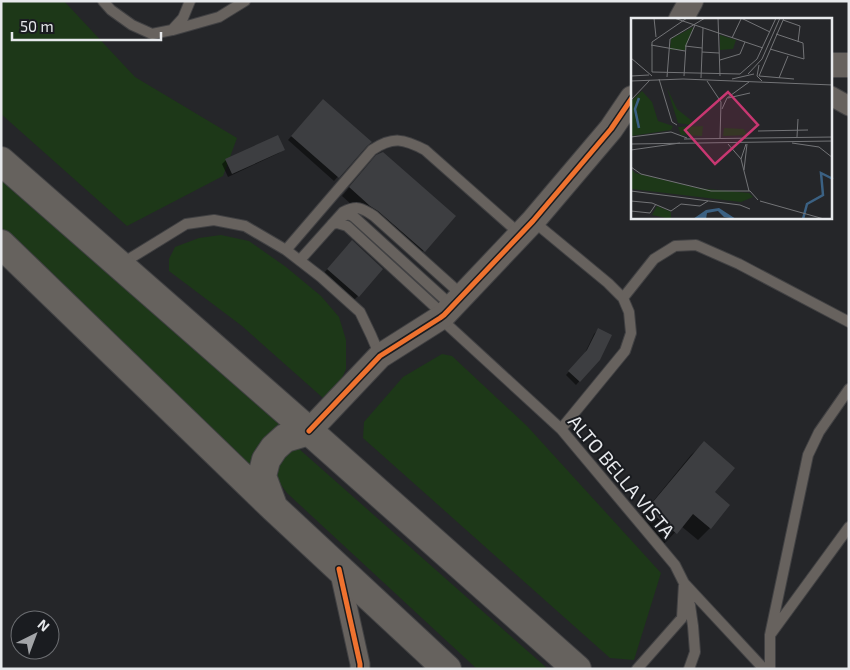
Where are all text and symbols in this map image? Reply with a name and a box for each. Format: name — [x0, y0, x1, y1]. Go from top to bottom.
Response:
scale bar — [12, 10, 161, 42]
text: 50 m — [20, 17, 54, 35]
inset map — [631, 18, 832, 219]
street label: ALTO BELLA VISTA — [564, 410, 680, 542]
north arrow — [10, 610, 60, 660]
text: N — [35, 615, 53, 635]

